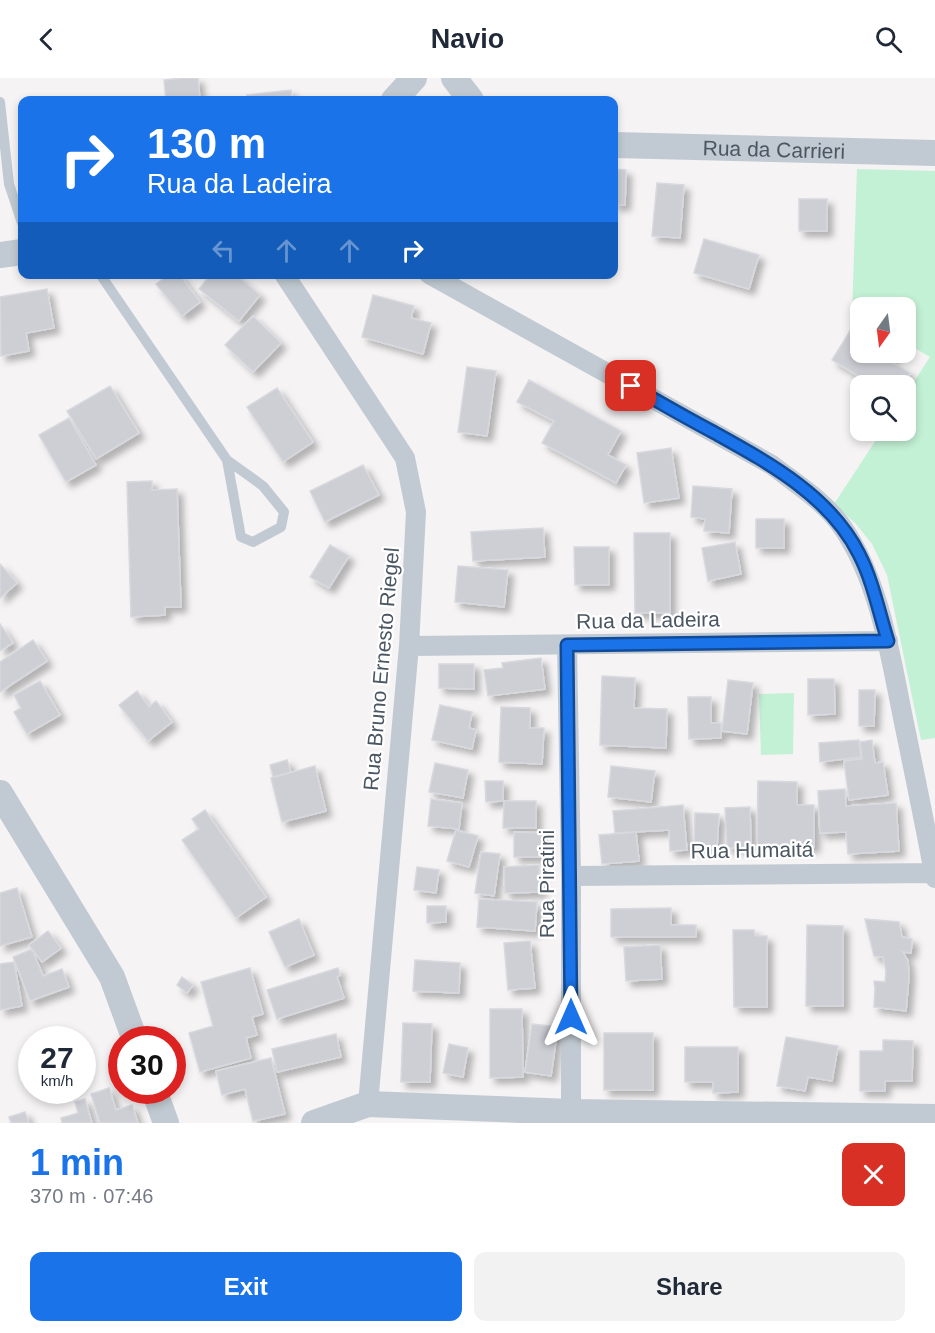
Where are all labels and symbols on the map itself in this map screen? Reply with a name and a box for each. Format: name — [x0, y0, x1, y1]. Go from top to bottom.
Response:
street label: Rua da Carrieri — [702, 136, 845, 162]
north arrow — [850, 297, 916, 363]
pin — [605, 360, 656, 411]
street label: Rua Bruno Ernesto Riegel — [359, 546, 403, 792]
street label: Rua da Ladeira — [576, 607, 720, 633]
street label: Rua Piratini — [535, 830, 558, 938]
street label: Rua Humaitá — [691, 837, 814, 863]
position arrow — [539, 985, 603, 1049]
speed limit sign: 30 — [108, 1026, 186, 1104]

